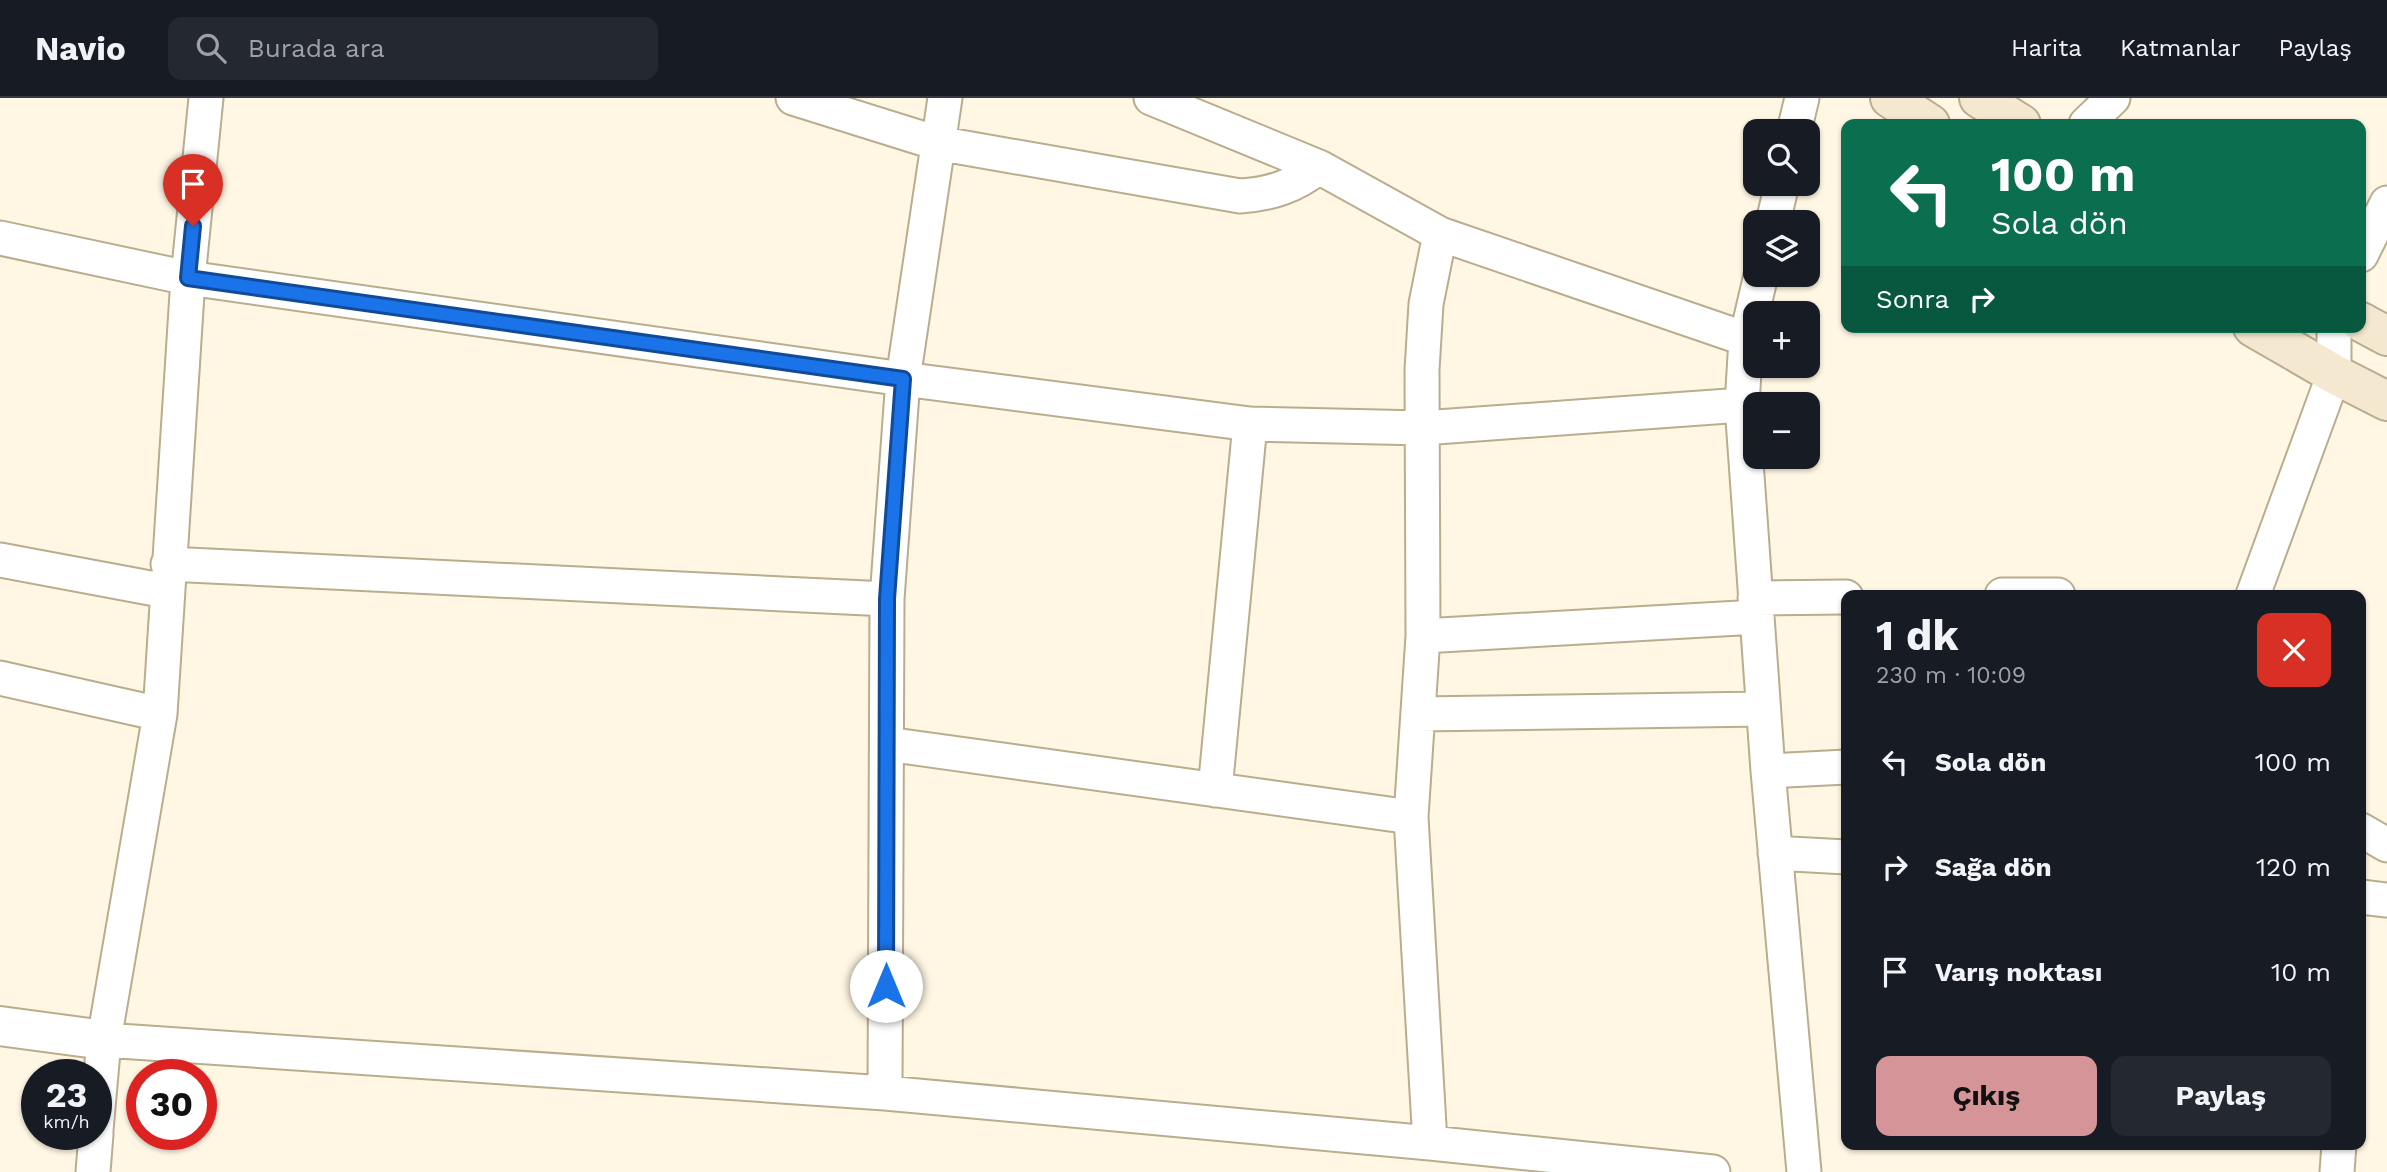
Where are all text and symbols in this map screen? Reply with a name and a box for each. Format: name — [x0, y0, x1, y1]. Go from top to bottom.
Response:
search box — [168, 17, 658, 80]
text: Navio — [35, 29, 126, 68]
icon: search — [192, 29, 230, 67]
text: Burada ara — [248, 33, 385, 63]
text: Harita — [2011, 34, 2082, 62]
text: Katmanlar — [2120, 34, 2241, 62]
text: Paylaş — [2279, 34, 2352, 62]
map controls — [1743, 119, 1820, 469]
button: search — [1743, 119, 1820, 196]
text: 100 m — [1991, 145, 2135, 203]
icon: left — [1876, 147, 1967, 238]
pin — [163, 154, 223, 226]
icon: arrive — [174, 165, 212, 203]
text: Sola dön — [1991, 204, 2128, 242]
button: layers — [1743, 210, 1820, 287]
icon: right — [1963, 280, 2001, 318]
text: Sonra — [1876, 284, 1949, 314]
button: + — [1743, 301, 1820, 378]
button: − — [1743, 392, 1820, 469]
text: 1 dk — [1876, 611, 1959, 660]
button: close — [2257, 613, 2331, 687]
text: 230 m · 10:09 — [1876, 662, 2026, 689]
icon: left — [1876, 743, 1914, 781]
text: Sola dön — [1935, 747, 2046, 777]
text: 100 m — [2255, 747, 2331, 777]
icon: right — [1876, 848, 1914, 886]
text: Sağa dön — [1935, 852, 2052, 882]
text: 120 m — [2256, 852, 2331, 882]
position arrow — [849, 949, 923, 1023]
icon: arrive — [1876, 953, 1914, 991]
text: Varış noktası — [1935, 957, 2102, 987]
text: 10 m — [2271, 957, 2331, 987]
button: Çıkış — [1876, 1056, 2097, 1136]
button: Paylaş — [2111, 1056, 2331, 1136]
speed limit sign: 30 — [126, 1059, 217, 1150]
text: 23 — [46, 1074, 87, 1116]
text: km/h — [43, 1111, 90, 1132]

